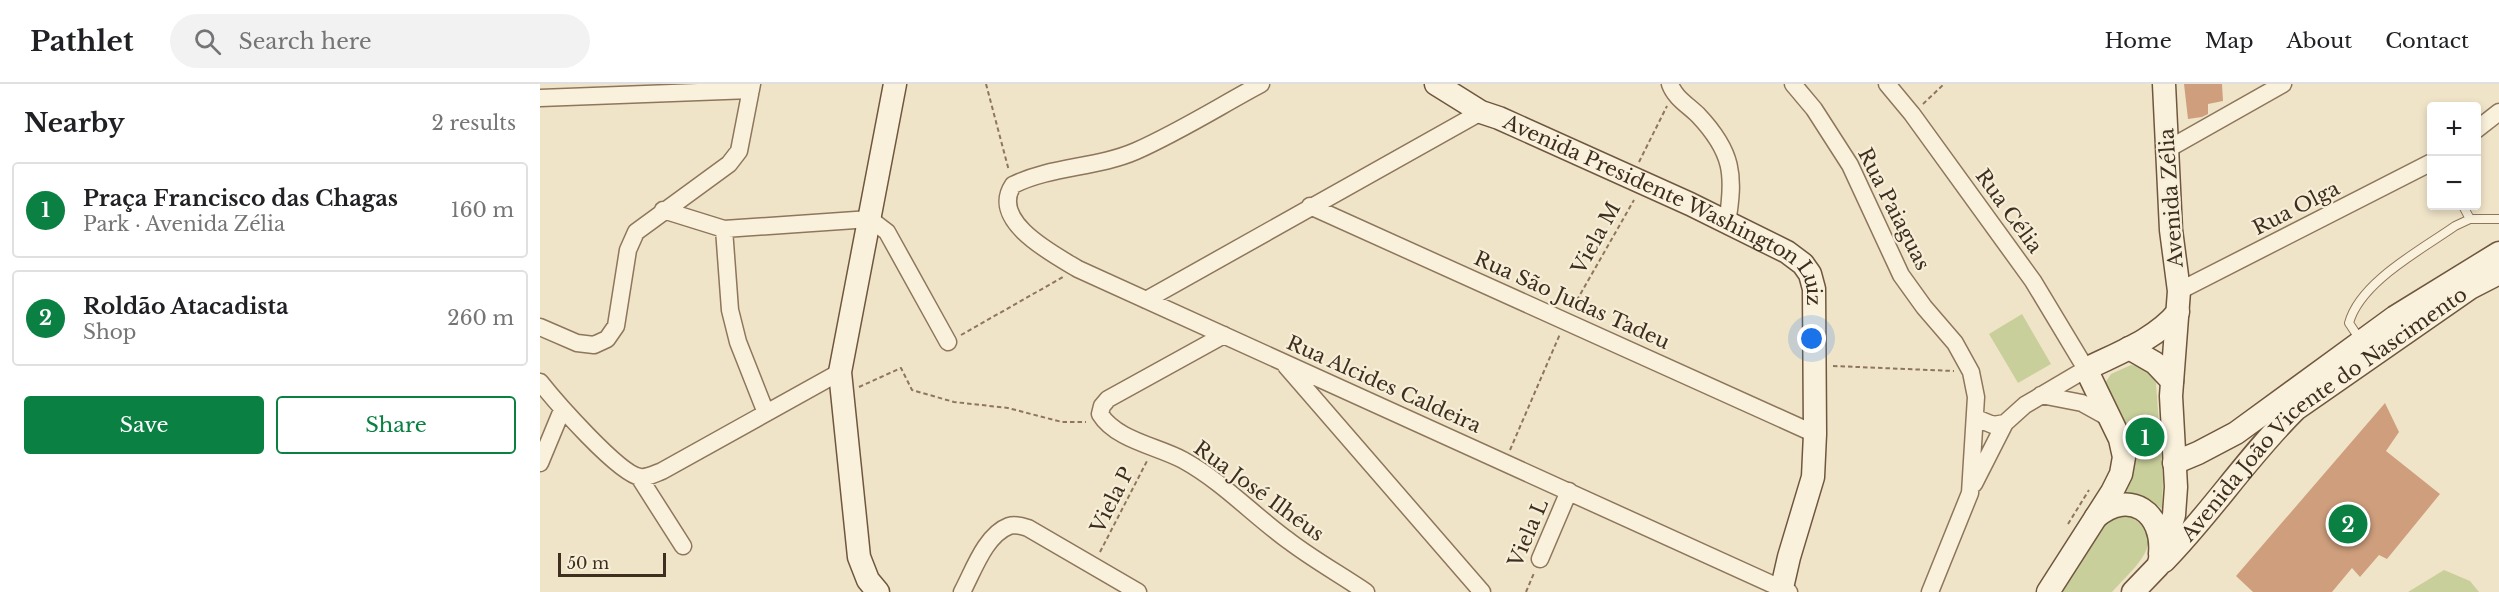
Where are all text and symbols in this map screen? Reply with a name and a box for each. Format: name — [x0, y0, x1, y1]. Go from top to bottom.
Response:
search box — [170, 14, 590, 68]
text: Pathlet — [30, 24, 134, 59]
icon: search — [191, 25, 224, 58]
text: Search here — [239, 28, 372, 55]
text: Home — [2105, 28, 2172, 54]
text: Map — [2205, 28, 2253, 54]
text: About — [2286, 28, 2352, 54]
text: Contact — [2385, 28, 2469, 54]
map controls — [2427, 102, 2481, 210]
button: + — [2427, 102, 2481, 156]
text: Nearby — [24, 107, 125, 139]
street label: Avenida Presidente Washington Luiz — [1499, 109, 1826, 306]
text: 2 results — [432, 111, 516, 135]
street label: Avenida Zélia — [2154, 127, 2188, 269]
street label: Rua Paiaguas — [1853, 144, 1935, 274]
button: − — [2427, 156, 2481, 210]
street label: Rua Célia — [1971, 164, 2048, 258]
street label: Rua Olga — [2249, 176, 2344, 240]
text: Praça Francisco das Chagas — [83, 185, 398, 212]
text: 1 — [41, 198, 50, 222]
text: 160 m — [451, 198, 514, 222]
street label: Viela M — [1566, 198, 1626, 279]
text: Park · Avenida Zélia — [83, 212, 285, 236]
street label: Rua São Judas Tadeu — [1470, 246, 1674, 354]
street label: Avenida João Vicente do Nascimento — [2175, 282, 2472, 547]
text: Roldão Atacadista — [83, 293, 289, 320]
text: 2 — [39, 306, 52, 330]
text: 260 m — [447, 306, 514, 330]
text: Shop — [83, 320, 136, 344]
your location — [1797, 324, 1826, 353]
street label: Rua Alcides Caldeira — [1283, 330, 1486, 438]
button: Save — [24, 396, 264, 454]
button: Share — [276, 396, 516, 454]
pin: 1 — [2126, 414, 2164, 460]
street label: Rua José Ilhéus — [1189, 436, 1329, 546]
street label: Viela P — [1085, 463, 1139, 538]
street label: Viela L — [1503, 495, 1553, 571]
pin: 2 — [2328, 502, 2368, 546]
scale bar — [558, 550, 666, 578]
text: 50 m — [567, 553, 609, 573]

